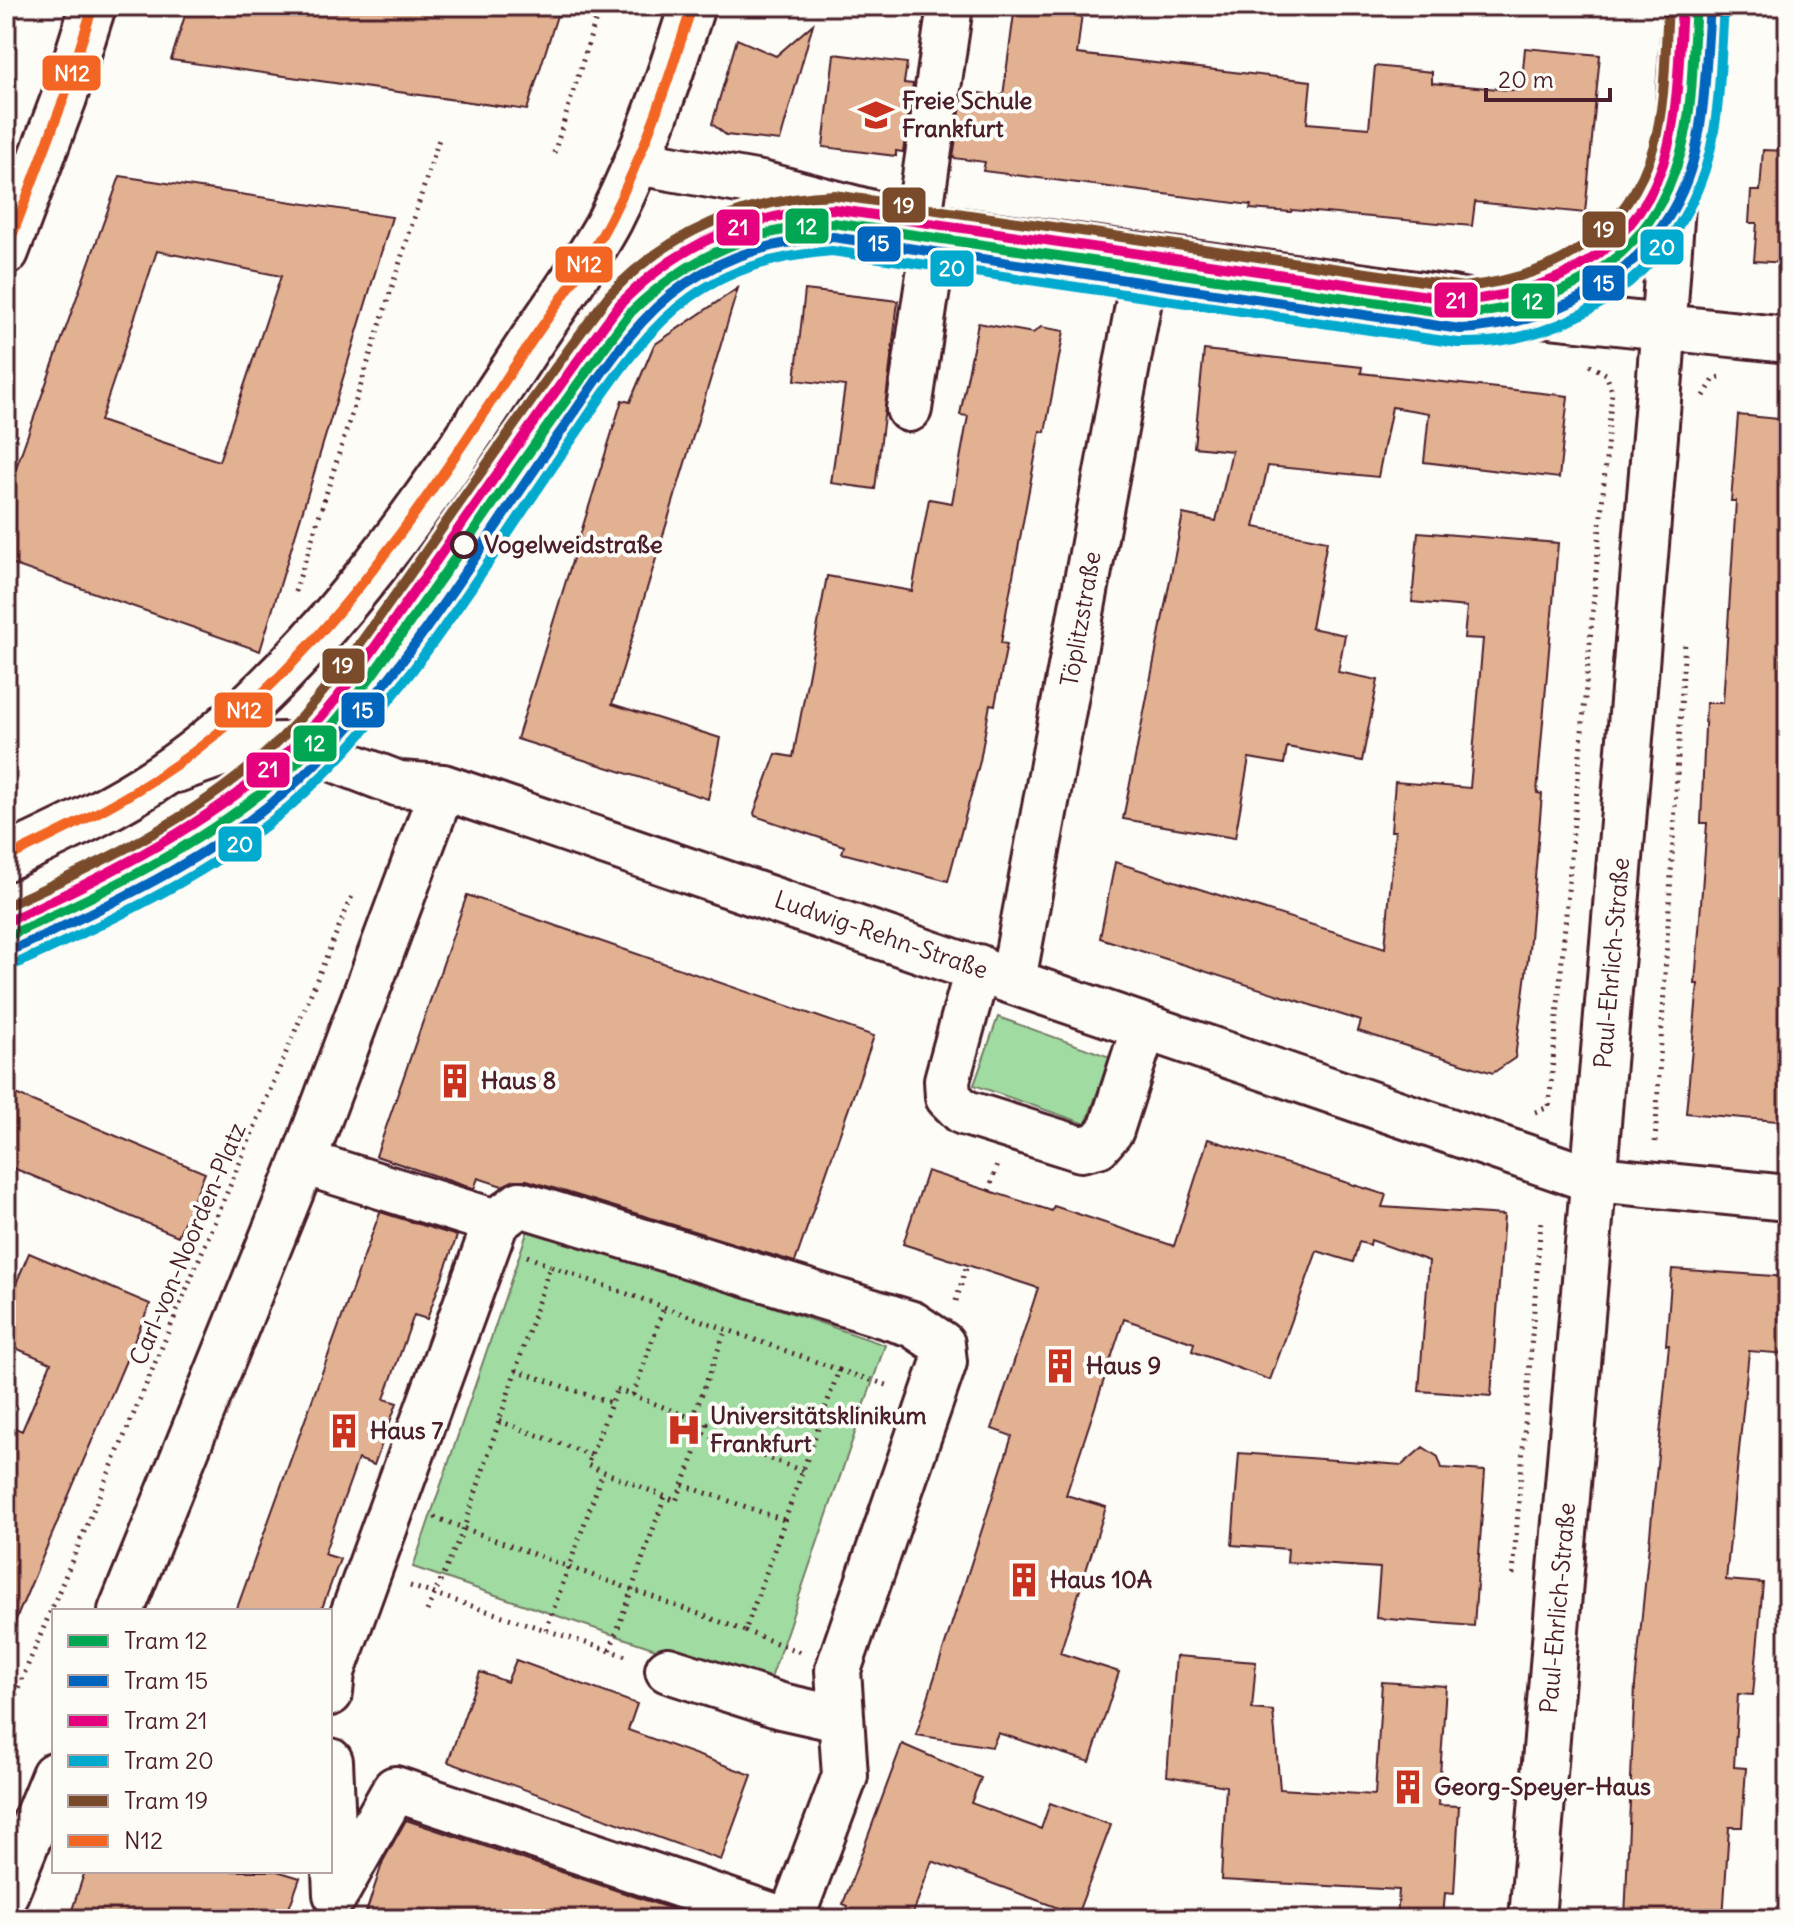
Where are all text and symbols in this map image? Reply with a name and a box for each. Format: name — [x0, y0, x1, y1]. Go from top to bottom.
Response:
scale bar — [1486, 52, 1610, 102]
line badge: N12 — [41, 54, 102, 92]
text: N12 — [54, 59, 90, 87]
text: 20 m — [1498, 64, 1554, 94]
place label: Freie Schule Frankfurt — [902, 85, 1032, 143]
school or university icon: Freie Schule Frankfurt — [857, 96, 895, 134]
line badge: 19 — [881, 186, 927, 224]
text: 19 — [893, 191, 915, 219]
line badge: 12 — [784, 207, 830, 245]
line badge: 21 — [715, 208, 761, 247]
line badge: 19 — [1581, 210, 1627, 249]
text: 12 — [797, 212, 817, 240]
text: 21 — [728, 213, 748, 241]
text: 19 — [1593, 215, 1615, 243]
line badge: 15 — [856, 225, 902, 263]
line badge: 20 — [1639, 228, 1685, 266]
text: 15 — [868, 229, 890, 257]
text: 20 — [1649, 233, 1675, 261]
line badge: N12 — [554, 245, 614, 284]
line badge: 20 — [929, 249, 975, 288]
text: N12 — [566, 250, 602, 278]
text: 20 — [939, 254, 965, 282]
line badge: 15 — [1581, 264, 1626, 302]
text: 15 — [1593, 269, 1615, 297]
line badge: 21 — [1433, 281, 1479, 319]
line badge: 12 — [1510, 282, 1556, 320]
text: 21 — [1446, 286, 1466, 314]
text: 12 — [1523, 287, 1543, 315]
place label: Vogelweidstraße — [484, 529, 663, 559]
marker: Vogelweidstraße — [451, 532, 477, 558]
street label: Töplitzstraße — [1053, 549, 1107, 689]
line badge: 19 — [321, 647, 366, 685]
text: 19 — [332, 651, 354, 679]
line badge: N12 — [213, 691, 274, 729]
line badge: 15 — [340, 691, 386, 729]
text: N12 — [226, 696, 262, 724]
text: 15 — [352, 696, 374, 724]
line badge: 12 — [292, 724, 338, 763]
text: 12 — [305, 729, 325, 757]
line badge: 21 — [245, 751, 291, 789]
text: 21 — [258, 755, 278, 783]
line badge: 20 — [217, 825, 263, 863]
text: 20 — [227, 830, 253, 858]
street label: Paul-Ehrlich-Straße — [1587, 856, 1635, 1069]
street label: Ludwig-Rehn-Straße — [771, 883, 992, 985]
building icon: Haus 8 — [436, 1062, 474, 1100]
place label: Haus 8 — [481, 1065, 556, 1095]
street label: Carl-von-Noorden-Platz — [122, 1118, 252, 1369]
building icon: Haus 9 — [1041, 1347, 1079, 1385]
place label: Haus 9 — [1086, 1350, 1161, 1380]
place label: Universitätsklinikum Frankfurt — [710, 1400, 926, 1458]
hospital icon: Universitätsklinikum Frankfurt — [665, 1411, 703, 1449]
building icon: Haus 7 — [325, 1412, 363, 1450]
place label: Haus 7 — [370, 1415, 443, 1445]
street label: Paul-Ehrlich-Straße — [1533, 1501, 1581, 1714]
building icon: Haus 10A — [1005, 1561, 1043, 1599]
place label: Haus 10A — [1050, 1564, 1152, 1594]
legend — [52, 1609, 332, 1873]
text: Tram 12 — [124, 1625, 208, 1655]
text: Tram 15 — [124, 1665, 208, 1695]
text: Tram 21 — [124, 1705, 208, 1735]
text: Tram 20 — [124, 1745, 214, 1775]
building icon: Georg-Speyer-Haus — [1389, 1768, 1427, 1806]
place label: Georg-Speyer-Haus — [1434, 1771, 1651, 1801]
text: Tram 19 — [124, 1785, 208, 1815]
text: N12 — [124, 1825, 163, 1855]

